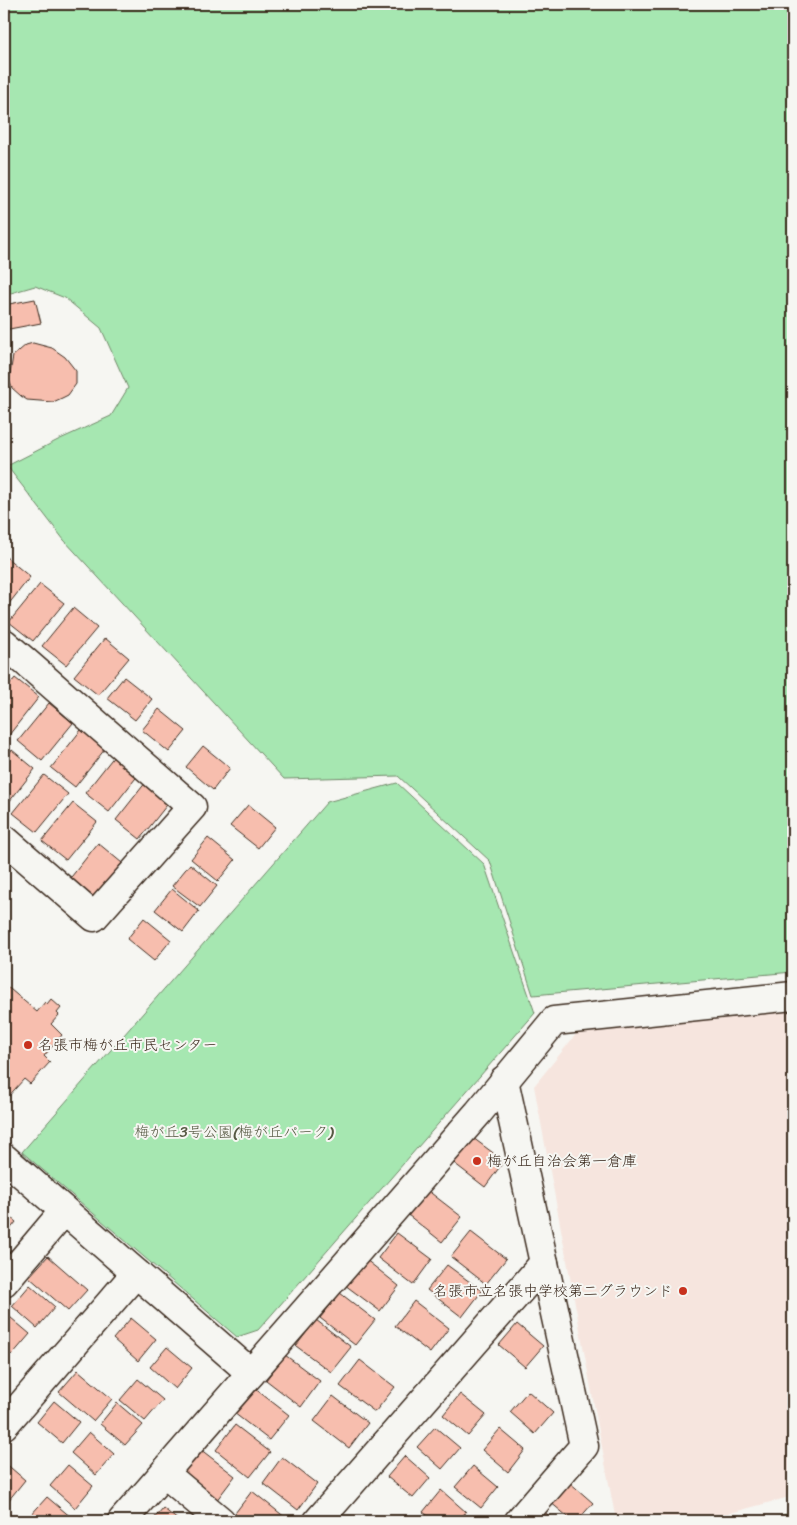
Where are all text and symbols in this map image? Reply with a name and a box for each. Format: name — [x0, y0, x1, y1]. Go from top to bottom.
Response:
place label: 名張市梅が丘市民センター — [38, 1032, 217, 1058]
marker: 名張市梅が丘市民センター — [22, 1039, 34, 1051]
park label: 梅が丘3号公園(梅が丘パーク) — [135, 1119, 334, 1145]
place label: 梅が丘自治会第一倉庫 — [487, 1148, 637, 1174]
marker: 梅が丘自治会第一倉庫 — [471, 1155, 483, 1167]
place label: 名張市立名張中学校第二グラウンド — [433, 1278, 673, 1304]
marker: 名張市立名張中学校第二グラウンド — [677, 1285, 689, 1297]

